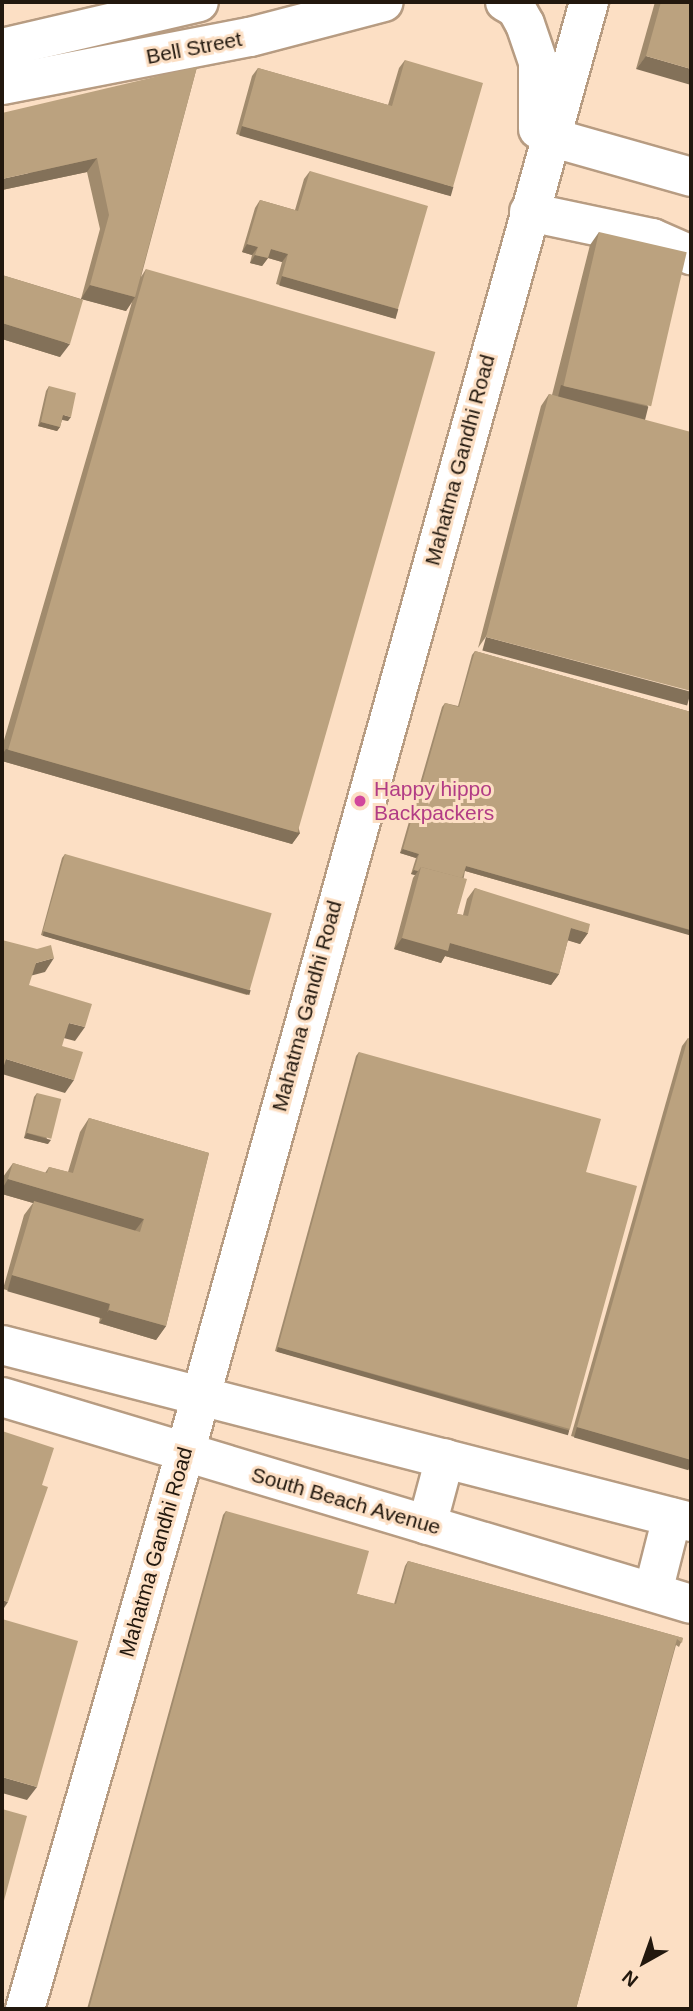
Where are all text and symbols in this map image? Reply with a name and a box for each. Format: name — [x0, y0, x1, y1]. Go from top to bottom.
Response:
street label: Bell Street — [144, 26, 244, 70]
street label: Mahatma Gandhi Road — [420, 352, 500, 568]
place label: Happy hippo Backpackers — [374, 776, 494, 826]
marker: Happy hippo Backpackers — [352, 793, 368, 809]
street label: Mahatma Gandhi Road — [267, 898, 347, 1114]
street label: Mahatma Gandhi Road — [114, 1444, 198, 1660]
street label: South Beach Avenue — [248, 1462, 444, 1540]
north arrow — [609, 1927, 679, 1997]
text: N — [618, 1966, 642, 1991]

